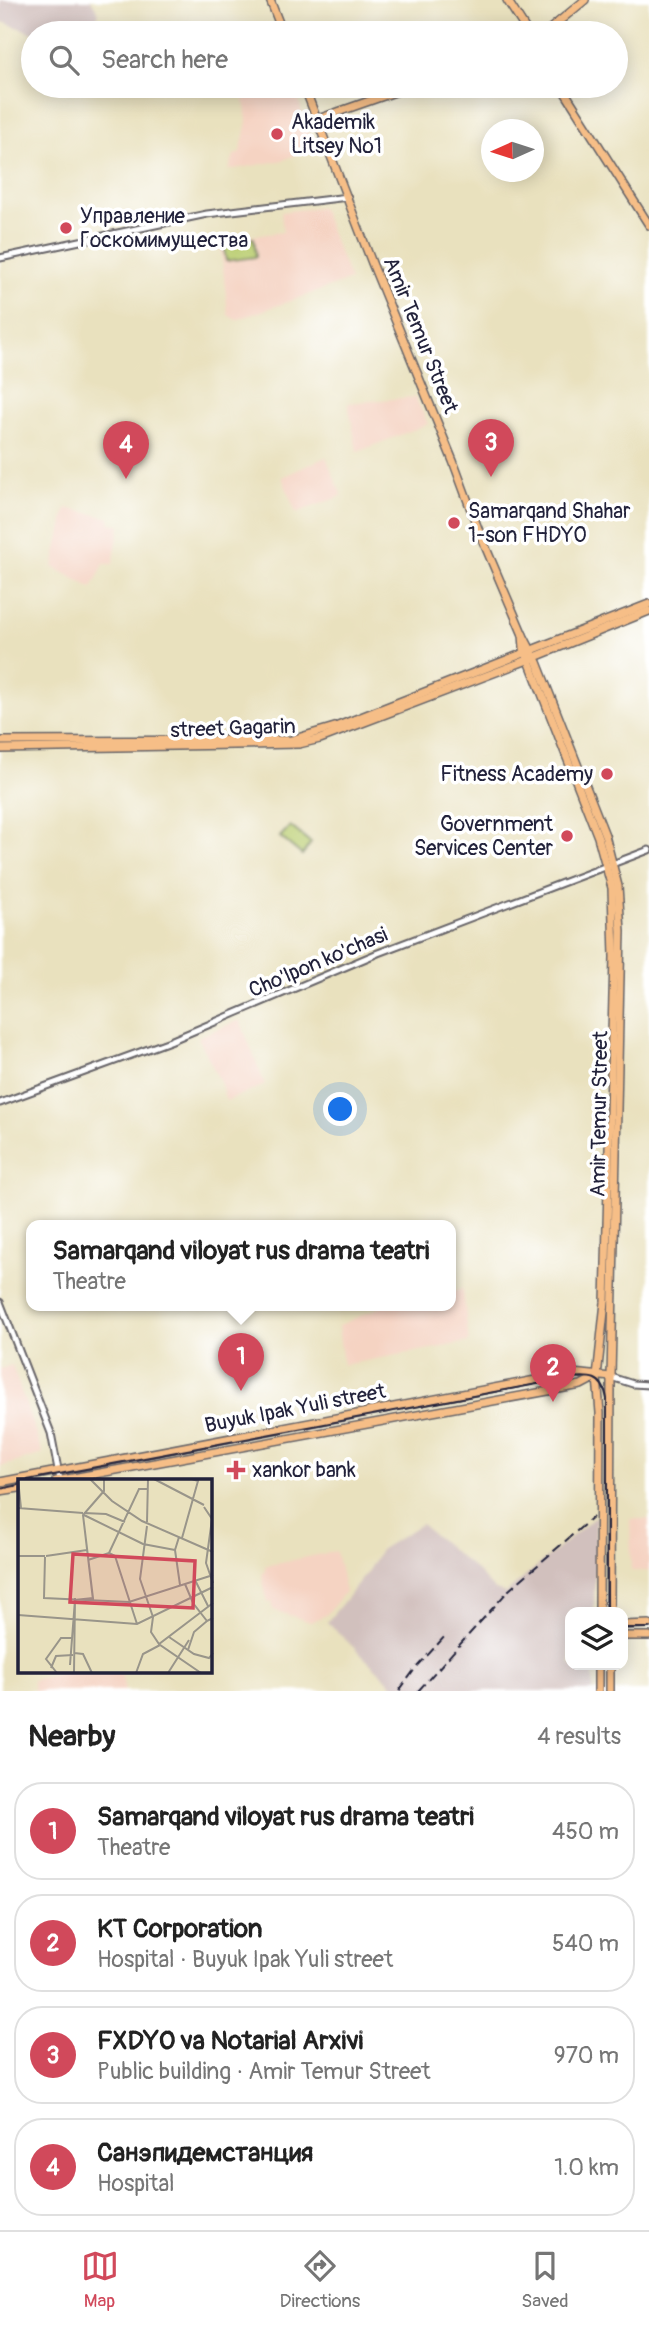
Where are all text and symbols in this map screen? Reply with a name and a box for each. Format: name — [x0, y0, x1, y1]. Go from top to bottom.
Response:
search box — [21, 21, 628, 98]
icon: search — [45, 41, 83, 79]
text: Search here — [101, 44, 228, 76]
place label: Akademik Litsey №1 — [291, 109, 382, 160]
north arrow — [481, 119, 544, 182]
marker: Akademik Litsey №1 — [269, 126, 285, 142]
place label: Управление Госкомимущества — [80, 203, 248, 254]
marker: Управление Госкомимущества — [58, 220, 74, 236]
street label: Amir Temur Street — [377, 253, 464, 418]
pin: 3 — [468, 419, 514, 477]
pin: 4 — [103, 421, 149, 479]
place label: Samarqand Shahar 1-son FHDYO — [468, 498, 631, 549]
marker: Samarqand Shahar 1-son FHDYO — [446, 515, 462, 531]
street label: street Gagarin — [170, 713, 296, 744]
place label: Fitness Academy — [440, 761, 593, 788]
marker: Fitness Academy — [599, 766, 615, 782]
place label: Government Services Center — [414, 811, 554, 862]
marker: Government Services Center — [559, 828, 575, 844]
street label: Cho'lpon ko'chasi — [245, 921, 392, 1004]
street label: Amir Temur Street — [585, 1030, 614, 1197]
your location — [323, 1092, 357, 1126]
popup — [26, 1220, 456, 1311]
text: Samarqand viloyat rus drama teatri — [53, 1235, 429, 1267]
text: Theatre — [53, 1267, 126, 1296]
pin: 1 — [218, 1333, 264, 1391]
pin: 2 — [530, 1344, 576, 1402]
street label: Buyuk Ipak Yuli street — [202, 1378, 388, 1439]
place label: xankor bank — [252, 1457, 356, 1484]
marker: xankor bank — [226, 1460, 246, 1480]
inset map — [18, 1479, 212, 1674]
map controls — [565, 1607, 628, 1670]
button: layers — [565, 1607, 628, 1670]
text: Nearby — [28, 1718, 115, 1755]
text: 4 results — [537, 1722, 621, 1751]
text: Samarqand viloyat rus drama teatri — [97, 1801, 474, 1833]
text: 1 — [49, 1817, 58, 1846]
text: 450 m — [552, 1817, 619, 1846]
text: Theatre — [97, 1833, 170, 1862]
text: KT Corporation — [97, 1913, 262, 1945]
text: 2 — [47, 1929, 59, 1958]
text: 540 m — [552, 1929, 619, 1958]
text: Hospital · Buyuk Ipak Yuli street — [97, 1945, 393, 1974]
text: FXDYO va Notarial Arxivi — [97, 2025, 363, 2057]
text: 3 — [47, 2041, 59, 2070]
text: 970 m — [554, 2041, 619, 2070]
text: Public building · Amir Temur Street — [97, 2057, 431, 2086]
text: Санэпидемстанция — [97, 2137, 313, 2169]
text: 4 — [46, 2153, 60, 2182]
text: 1.0 km — [554, 2153, 619, 2182]
text: Hospital — [97, 2169, 175, 2198]
tab: Map — [81, 2247, 119, 2313]
tab: Directions — [280, 2247, 360, 2313]
tab: Saved — [521, 2247, 568, 2313]

